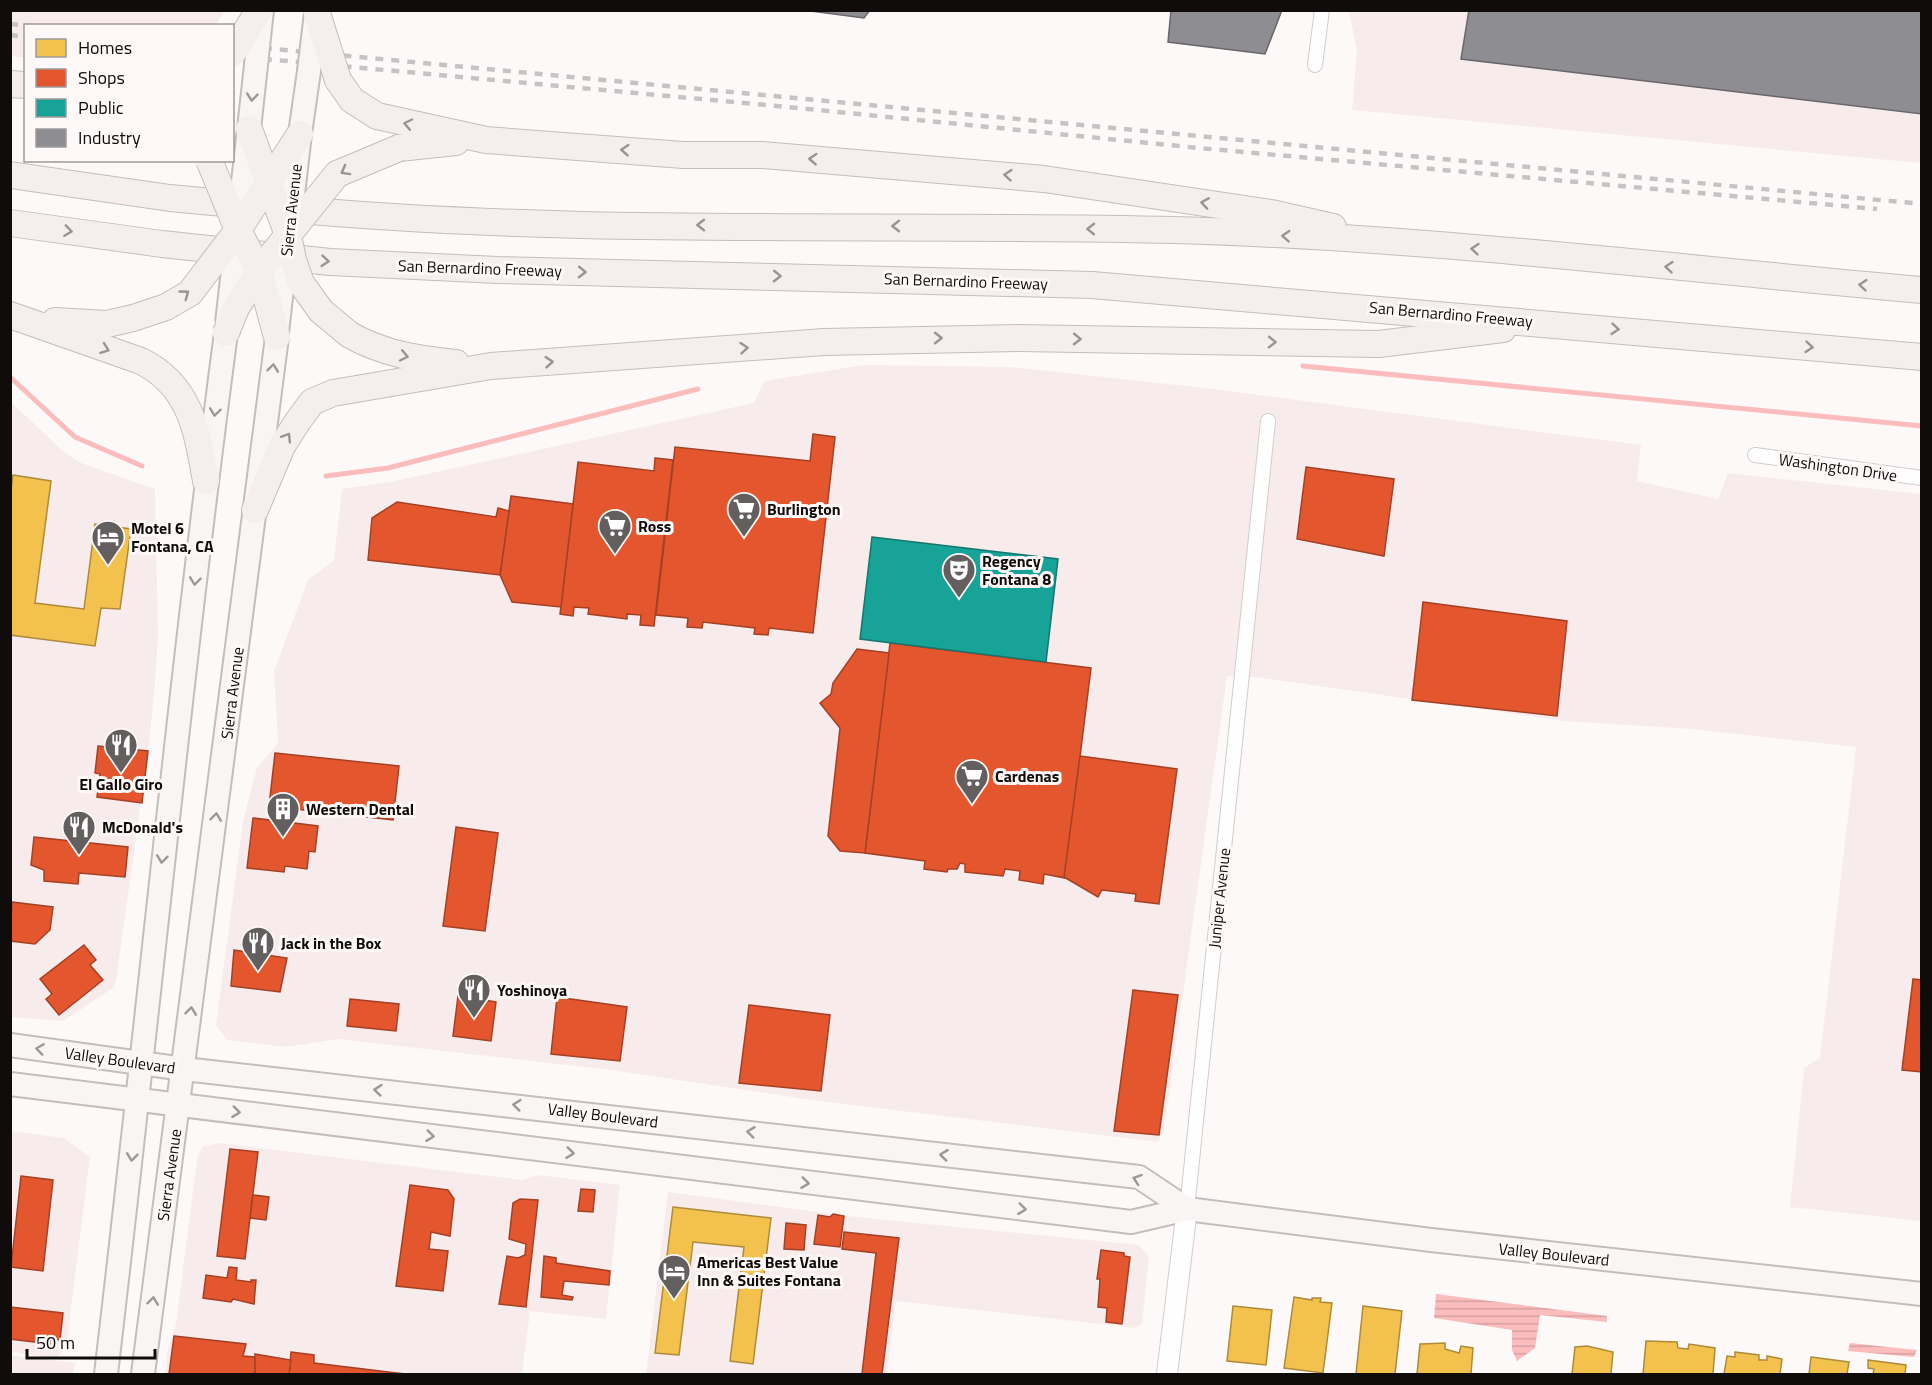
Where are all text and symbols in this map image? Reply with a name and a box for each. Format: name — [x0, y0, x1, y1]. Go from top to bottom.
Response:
legend — [24, 24, 234, 162]
text: Homes — [78, 34, 132, 61]
text: Shops — [78, 64, 125, 91]
one-way arrow — [247, 93, 259, 102]
text: Public — [78, 94, 124, 121]
one-way arrow — [403, 118, 413, 131]
text: Industry — [78, 124, 141, 151]
one-way arrow — [620, 144, 629, 157]
one-way arrow — [809, 153, 818, 166]
street label: Sierra Avenue — [274, 163, 308, 257]
one-way arrow — [341, 164, 351, 175]
one-way arrow — [1003, 169, 1012, 182]
one-way arrow — [1201, 197, 1210, 209]
one-way arrow — [696, 219, 705, 231]
one-way arrow — [891, 220, 900, 232]
one-way arrow — [1086, 223, 1095, 235]
one-way arrow — [64, 224, 73, 236]
one-way arrow — [1281, 230, 1290, 243]
one-way arrow — [1470, 243, 1479, 256]
street label: San Bernardino Freeway — [398, 253, 563, 283]
one-way arrow — [320, 254, 329, 267]
one-way arrow — [1665, 261, 1674, 274]
one-way arrow — [578, 266, 587, 278]
street label: San Bernardino Freeway — [884, 266, 1049, 296]
one-way arrow — [773, 270, 782, 282]
one-way arrow — [1859, 279, 1868, 292]
one-way arrow — [179, 290, 190, 301]
street label: San Bernardino Freeway — [1368, 295, 1534, 333]
one-way arrow — [1610, 322, 1619, 335]
one-way arrow — [934, 332, 943, 344]
one-way arrow — [1073, 332, 1082, 345]
one-way arrow — [1268, 336, 1277, 348]
one-way arrow — [1804, 340, 1814, 353]
one-way arrow — [99, 342, 110, 355]
one-way arrow — [739, 342, 748, 355]
one-way arrow — [399, 349, 409, 362]
one-way arrow — [545, 356, 554, 369]
one-way arrow — [266, 364, 279, 373]
one-way arrow — [210, 407, 222, 417]
one-way arrow — [280, 433, 292, 443]
street label: Washington Drive — [1777, 447, 1899, 487]
supermarket icon: Burlington — [726, 491, 762, 538]
place label: Burlington — [767, 497, 841, 521]
supermarket icon: Ross — [597, 508, 633, 555]
place label: Ross — [638, 514, 671, 538]
place label: Motel 6 Fontana, CA — [131, 516, 214, 558]
hotel icon: Motel 6 Fontana, CA — [90, 519, 126, 566]
place label: Regency Fontana 8 — [982, 549, 1051, 591]
theatre icon: Regency Fontana 8 — [941, 552, 977, 599]
one-way arrow — [189, 576, 202, 586]
street label: Sierra Avenue — [214, 645, 250, 741]
restaurant icon: El Gallo Giro — [103, 727, 139, 774]
supermarket icon: Cardenas — [954, 758, 990, 805]
place label: Cardenas — [995, 764, 1059, 788]
place label: El Gallo Giro — [79, 772, 163, 796]
building icon: Western Dental — [265, 791, 301, 838]
place label: Western Dental — [306, 797, 414, 821]
restaurant icon: McDonald's — [61, 809, 97, 856]
one-way arrow — [209, 813, 221, 822]
place label: McDonald's — [102, 815, 183, 839]
street label: Juniper Avenue — [1202, 847, 1236, 949]
one-way arrow — [157, 854, 169, 863]
restaurant icon: Jack in the Box — [240, 925, 276, 972]
place label: Jack in the Box — [281, 931, 382, 955]
restaurant icon: Yoshinoya — [456, 972, 492, 1019]
place label: Yoshinoya — [497, 978, 567, 1002]
one-way arrow — [184, 1006, 196, 1015]
street label: Valley Boulevard — [63, 1040, 177, 1080]
one-way arrow — [35, 1044, 45, 1056]
one-way arrow — [374, 1084, 383, 1097]
street label: Valley Boulevard — [546, 1096, 660, 1134]
one-way arrow — [512, 1099, 521, 1112]
one-way arrow — [232, 1105, 241, 1118]
street label: Sierra Avenue — [151, 1127, 187, 1223]
one-way arrow — [746, 1127, 755, 1139]
one-way arrow — [425, 1129, 434, 1142]
one-way arrow — [566, 1147, 575, 1159]
one-way arrow — [940, 1149, 949, 1162]
one-way arrow — [126, 1153, 139, 1162]
one-way arrow — [1133, 1174, 1143, 1187]
one-way arrow — [801, 1176, 810, 1189]
one-way arrow — [1018, 1203, 1027, 1215]
street label: Valley Boulevard — [1497, 1236, 1611, 1272]
place label: Americas Best Value Inn & Suites Fontana — [697, 1250, 841, 1292]
hotel icon: Americas Best Value Inn & Suites Fontana — [656, 1253, 692, 1300]
one-way arrow — [146, 1297, 158, 1306]
scale bar — [27, 1322, 154, 1360]
text: 50 m — [36, 1329, 75, 1356]

